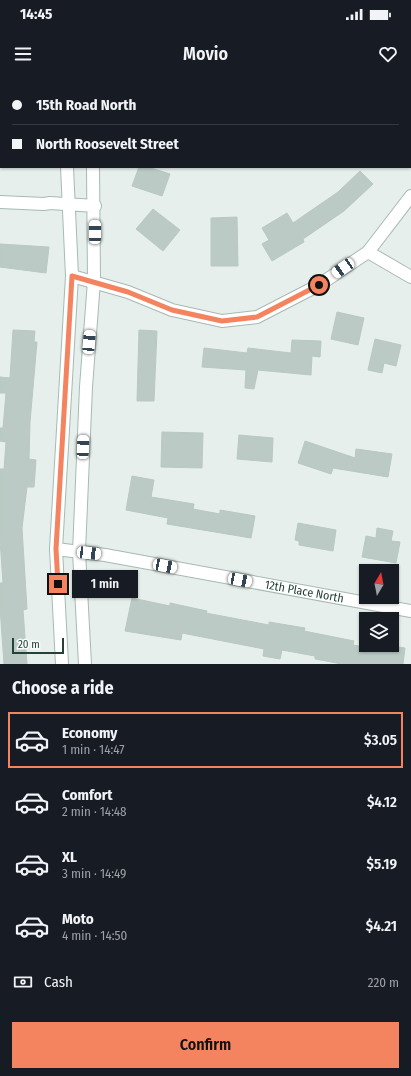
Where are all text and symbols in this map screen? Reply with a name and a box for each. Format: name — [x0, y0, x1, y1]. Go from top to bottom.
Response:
text: 14:45 — [20, 5, 52, 23]
icon: menu — [12, 43, 34, 65]
text: Movio — [183, 43, 228, 65]
icon: heart — [377, 43, 399, 65]
text: 15th Road North — [36, 96, 136, 114]
text: North Roosevelt Street — [36, 135, 179, 153]
car — [89, 220, 101, 244]
car — [330, 256, 356, 280]
route start — [310, 276, 328, 294]
car — [82, 330, 96, 354]
car — [77, 435, 89, 459]
car — [76, 546, 102, 560]
car — [152, 558, 178, 574]
north arrow — [359, 564, 399, 604]
map controls — [359, 564, 399, 652]
callout: 1 min — [72, 570, 138, 598]
car — [227, 572, 253, 588]
route end — [49, 575, 67, 593]
text: 1 min — [91, 576, 119, 591]
street label: 12th Place North — [264, 577, 345, 606]
button: layers — [359, 612, 399, 652]
scale bar — [12, 636, 64, 655]
text: 20 m — [18, 638, 40, 651]
text: Choose a ride — [12, 677, 114, 699]
icon: car — [14, 722, 50, 758]
text: Economy — [62, 724, 117, 742]
text: $3.05 — [364, 731, 397, 749]
text: 1 min · 14:47 — [62, 742, 124, 757]
icon: car — [14, 784, 50, 820]
text: Comfort — [62, 786, 113, 804]
text: $4.12 — [367, 793, 397, 811]
text: 2 min · 14:48 — [62, 804, 127, 819]
icon: car — [14, 846, 50, 882]
text: XL — [62, 848, 77, 866]
text: $5.19 — [367, 855, 397, 873]
text: 3 min · 14:49 — [62, 866, 126, 881]
icon: car — [14, 908, 50, 944]
text: Moto — [62, 910, 94, 928]
text: $4.21 — [366, 917, 397, 935]
text: 4 min · 14:50 — [62, 928, 127, 943]
icon: cash — [12, 971, 34, 993]
text: Cash — [44, 973, 73, 991]
text: 220 m — [368, 975, 399, 990]
button: Confirm — [12, 1022, 399, 1068]

